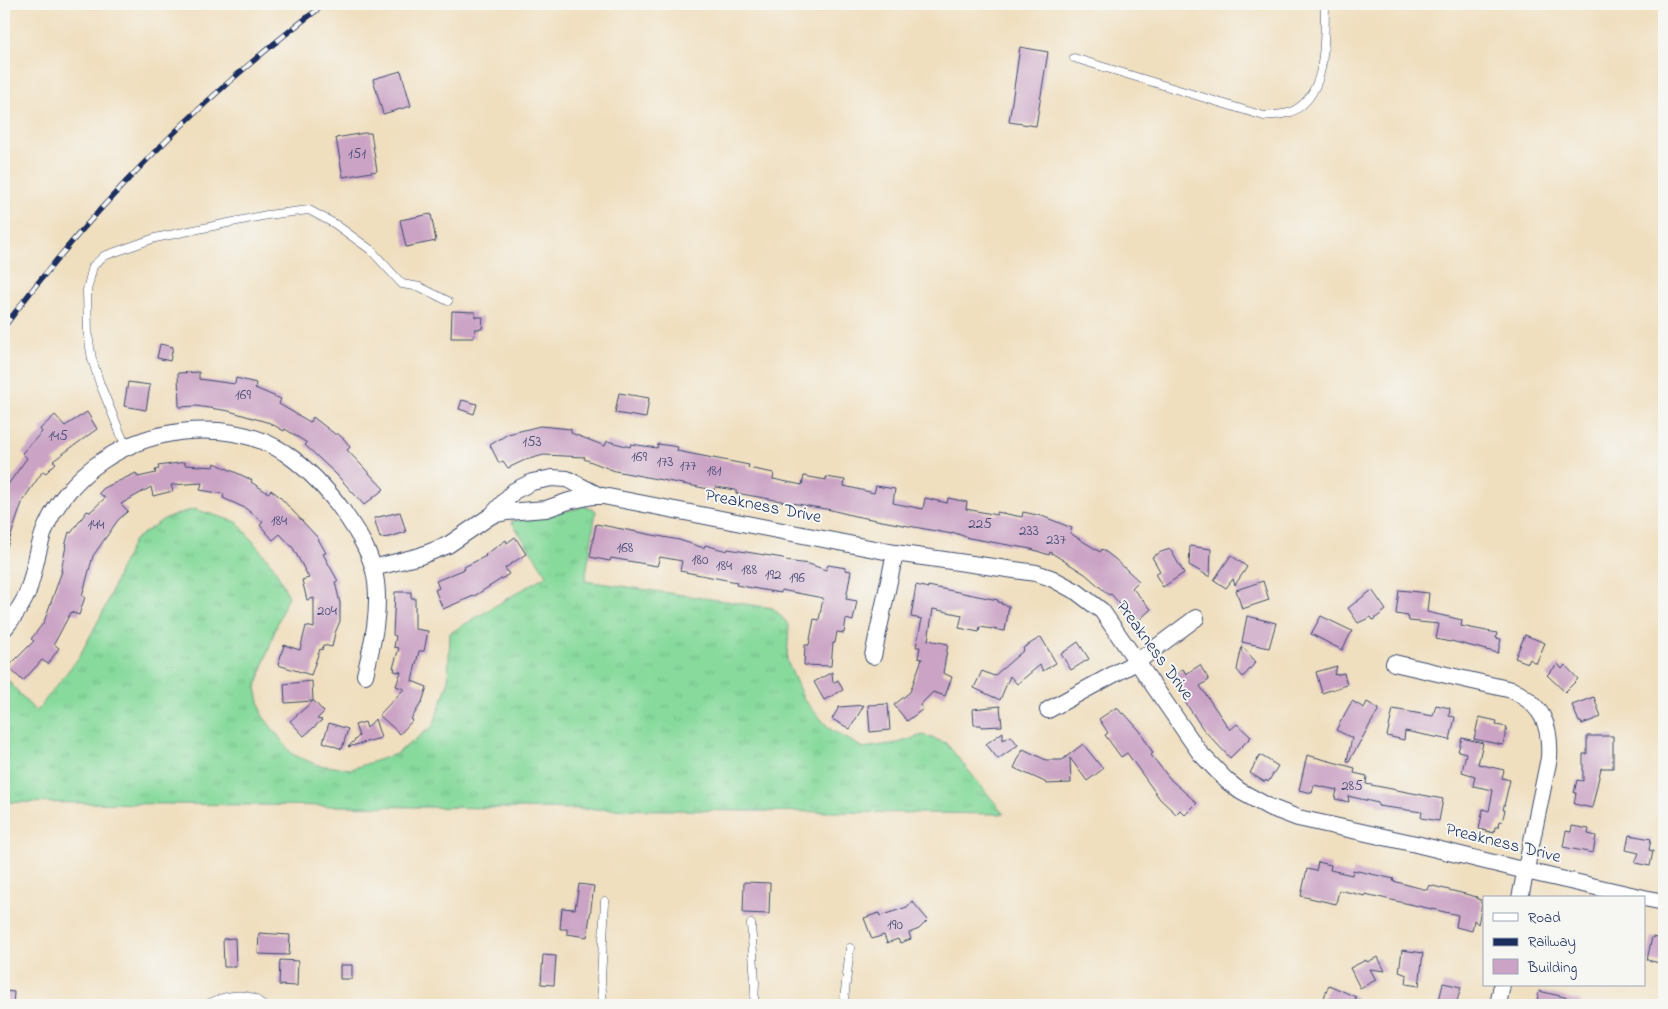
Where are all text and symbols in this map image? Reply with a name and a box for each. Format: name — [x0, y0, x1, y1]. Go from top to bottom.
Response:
house number: 151 — [348, 143, 366, 165]
house number: 169 — [235, 384, 251, 406]
house number: 145 — [48, 425, 68, 447]
house number: 153 — [522, 431, 542, 453]
house number: 169 — [631, 446, 647, 468]
house number: 173 — [656, 451, 674, 473]
house number: 177 — [679, 455, 697, 477]
house number: 181 — [706, 460, 722, 482]
street label: Preakness Drive — [703, 483, 824, 531]
house number: 184 — [271, 510, 287, 532]
house number: 225 — [968, 513, 992, 535]
house number: 144 — [87, 514, 105, 536]
house number: 233 — [1019, 520, 1039, 542]
house number: 237 — [1046, 529, 1066, 551]
house number: 168 — [617, 537, 634, 559]
house number: 180 — [692, 549, 709, 571]
house number: 184 — [716, 555, 732, 577]
house number: 188 — [741, 559, 757, 581]
house number: 192 — [765, 564, 782, 586]
house number: 196 — [789, 567, 805, 589]
street label: Preakness Drive — [1109, 596, 1200, 707]
house number: 204 — [317, 600, 337, 622]
house number: 285 — [1341, 775, 1363, 797]
street label: Preakness Drive — [1443, 817, 1564, 871]
legend — [1483, 896, 1646, 986]
text: Road — [1528, 907, 1561, 929]
house number: 190 — [887, 914, 903, 936]
text: Railway — [1528, 931, 1576, 954]
text: Building — [1527, 957, 1577, 980]

